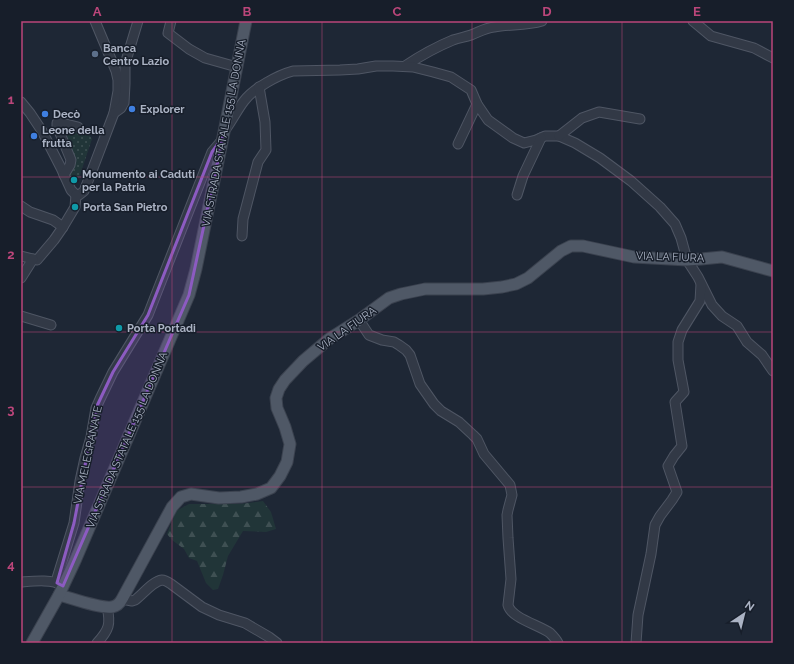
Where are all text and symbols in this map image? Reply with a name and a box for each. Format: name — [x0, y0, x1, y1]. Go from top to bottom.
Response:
text: A — [93, 4, 102, 19]
text: B — [243, 4, 252, 19]
text: C — [393, 4, 402, 19]
text: D — [542, 4, 552, 19]
text: E — [693, 4, 701, 19]
street label: VIA STRADA STATALE 155 LA DONNA — [199, 38, 249, 228]
place label: Banca Centro Lazio — [103, 42, 169, 68]
marker: Banca Centro Lazio — [90, 49, 100, 59]
text: 1 — [8, 92, 15, 107]
place label: Explorer — [140, 103, 185, 116]
marker: Explorer — [127, 104, 137, 114]
place label: Decò — [53, 108, 81, 121]
marker: Decò — [40, 109, 50, 119]
place label: Leone della frutta — [42, 124, 104, 150]
marker: Leone della frutta — [29, 131, 39, 141]
place label: Monumento ai Caduti per la Patria — [82, 168, 195, 194]
marker: Monumento ai Caduti per la Patria — [69, 175, 79, 185]
place label: Porta San Pietro — [83, 201, 168, 214]
marker: Porta San Pietro — [70, 202, 80, 212]
text: 2 — [7, 247, 15, 262]
street label: VIA LA FIURA — [636, 249, 705, 265]
street label: VIA LA FIURA — [315, 304, 379, 354]
place label: Porta Portadi — [127, 322, 196, 335]
marker: Porta Portadi — [114, 323, 124, 333]
street label: VIA STRADA STATALE 155 LA DONNA — [84, 349, 170, 530]
text: 3 — [7, 402, 15, 417]
street label: VIA MELEGRANATE — [71, 404, 105, 505]
text: 4 — [7, 557, 15, 572]
north arrow — [724, 594, 764, 634]
text: N — [742, 598, 757, 614]

